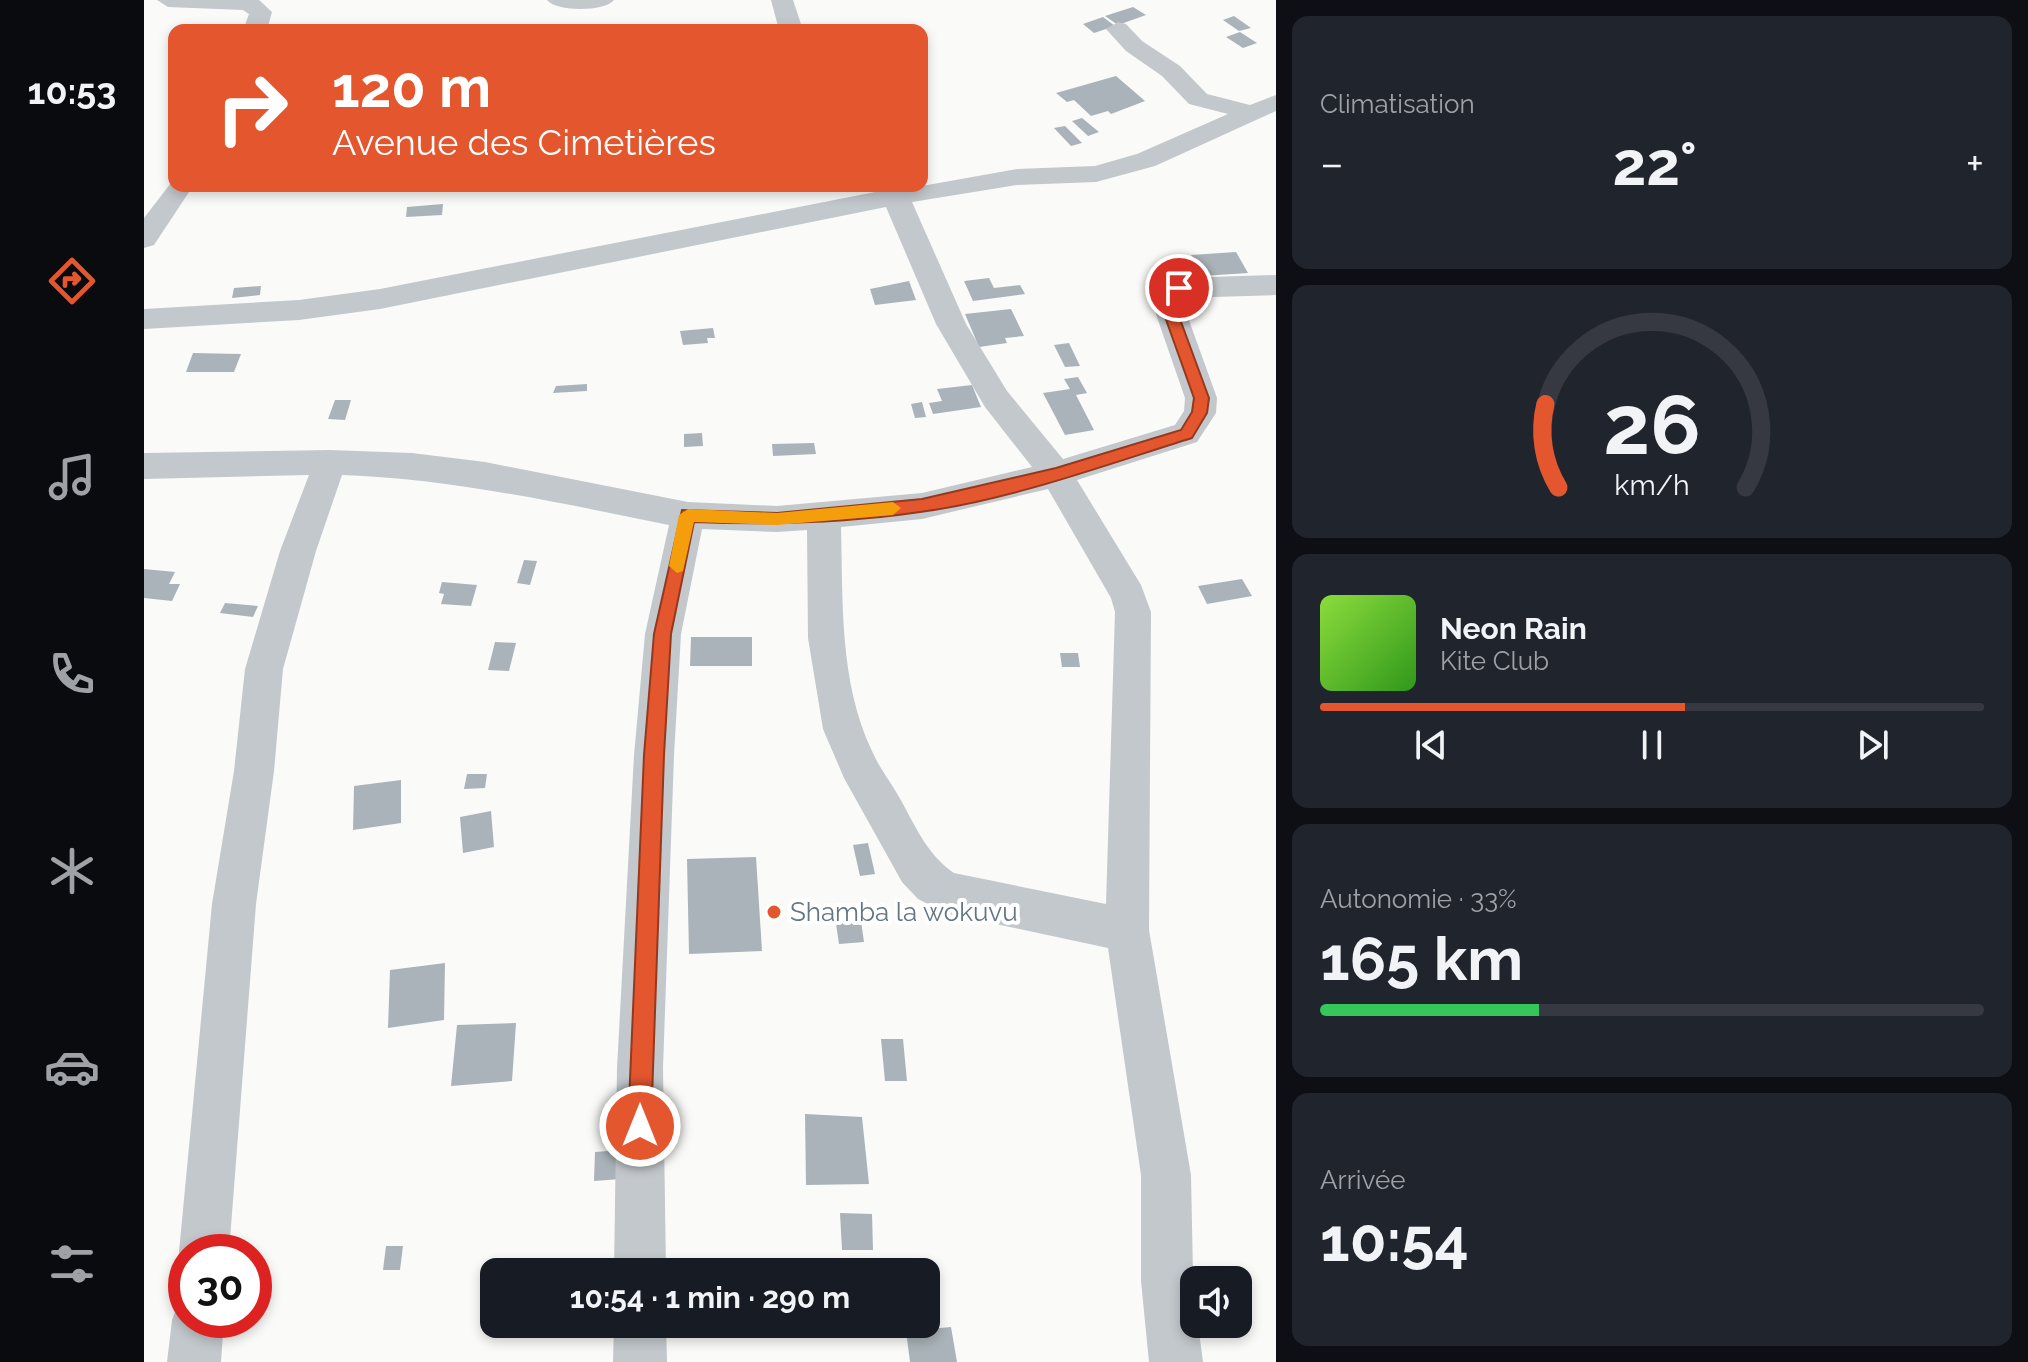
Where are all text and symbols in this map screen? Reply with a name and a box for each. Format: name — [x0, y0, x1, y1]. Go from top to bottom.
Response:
text: 120 m — [332, 54, 491, 120]
icon: right — [200, 56, 304, 160]
text: 10:53 — [28, 70, 116, 112]
text: Climatisation — [1320, 89, 1475, 119]
text: Avenue des Cimetières — [332, 121, 716, 163]
text: 22° — [1613, 129, 1697, 199]
text: − — [1320, 138, 1344, 189]
text: + — [1966, 138, 1984, 189]
icon: directions — [44, 253, 100, 309]
pin — [1145, 254, 1213, 322]
icon: arrive — [1157, 266, 1201, 310]
text: 26 — [1603, 375, 1701, 472]
icon: music — [44, 449, 100, 505]
text: km/h — [1614, 468, 1690, 502]
text: Neon Rain — [1440, 611, 1587, 646]
icon: phone — [44, 646, 100, 702]
text: Kite Club — [1440, 646, 1549, 676]
icon: previous — [1409, 723, 1453, 767]
icon: pause — [1630, 723, 1674, 767]
icon: next — [1851, 723, 1895, 767]
icon: climate — [44, 843, 100, 899]
text: Autonomie · 33% — [1320, 884, 1517, 914]
place label: Shamba la wokuvu — [790, 897, 1018, 927]
marker: Shamba la wokuvu — [765, 903, 783, 921]
text: 165 km — [1320, 924, 1523, 994]
icon: car — [44, 1039, 100, 1095]
position arrow — [598, 1084, 682, 1168]
text: Arrivée — [1320, 1165, 1405, 1195]
text: 10:54 — [1320, 1205, 1469, 1275]
speed limit sign: 30 — [168, 1234, 272, 1338]
icon: filters — [44, 1236, 100, 1292]
map controls — [1180, 1266, 1252, 1338]
button: sound — [1180, 1266, 1252, 1338]
text: 10:54 · 1 min · 290 m — [570, 1280, 850, 1315]

